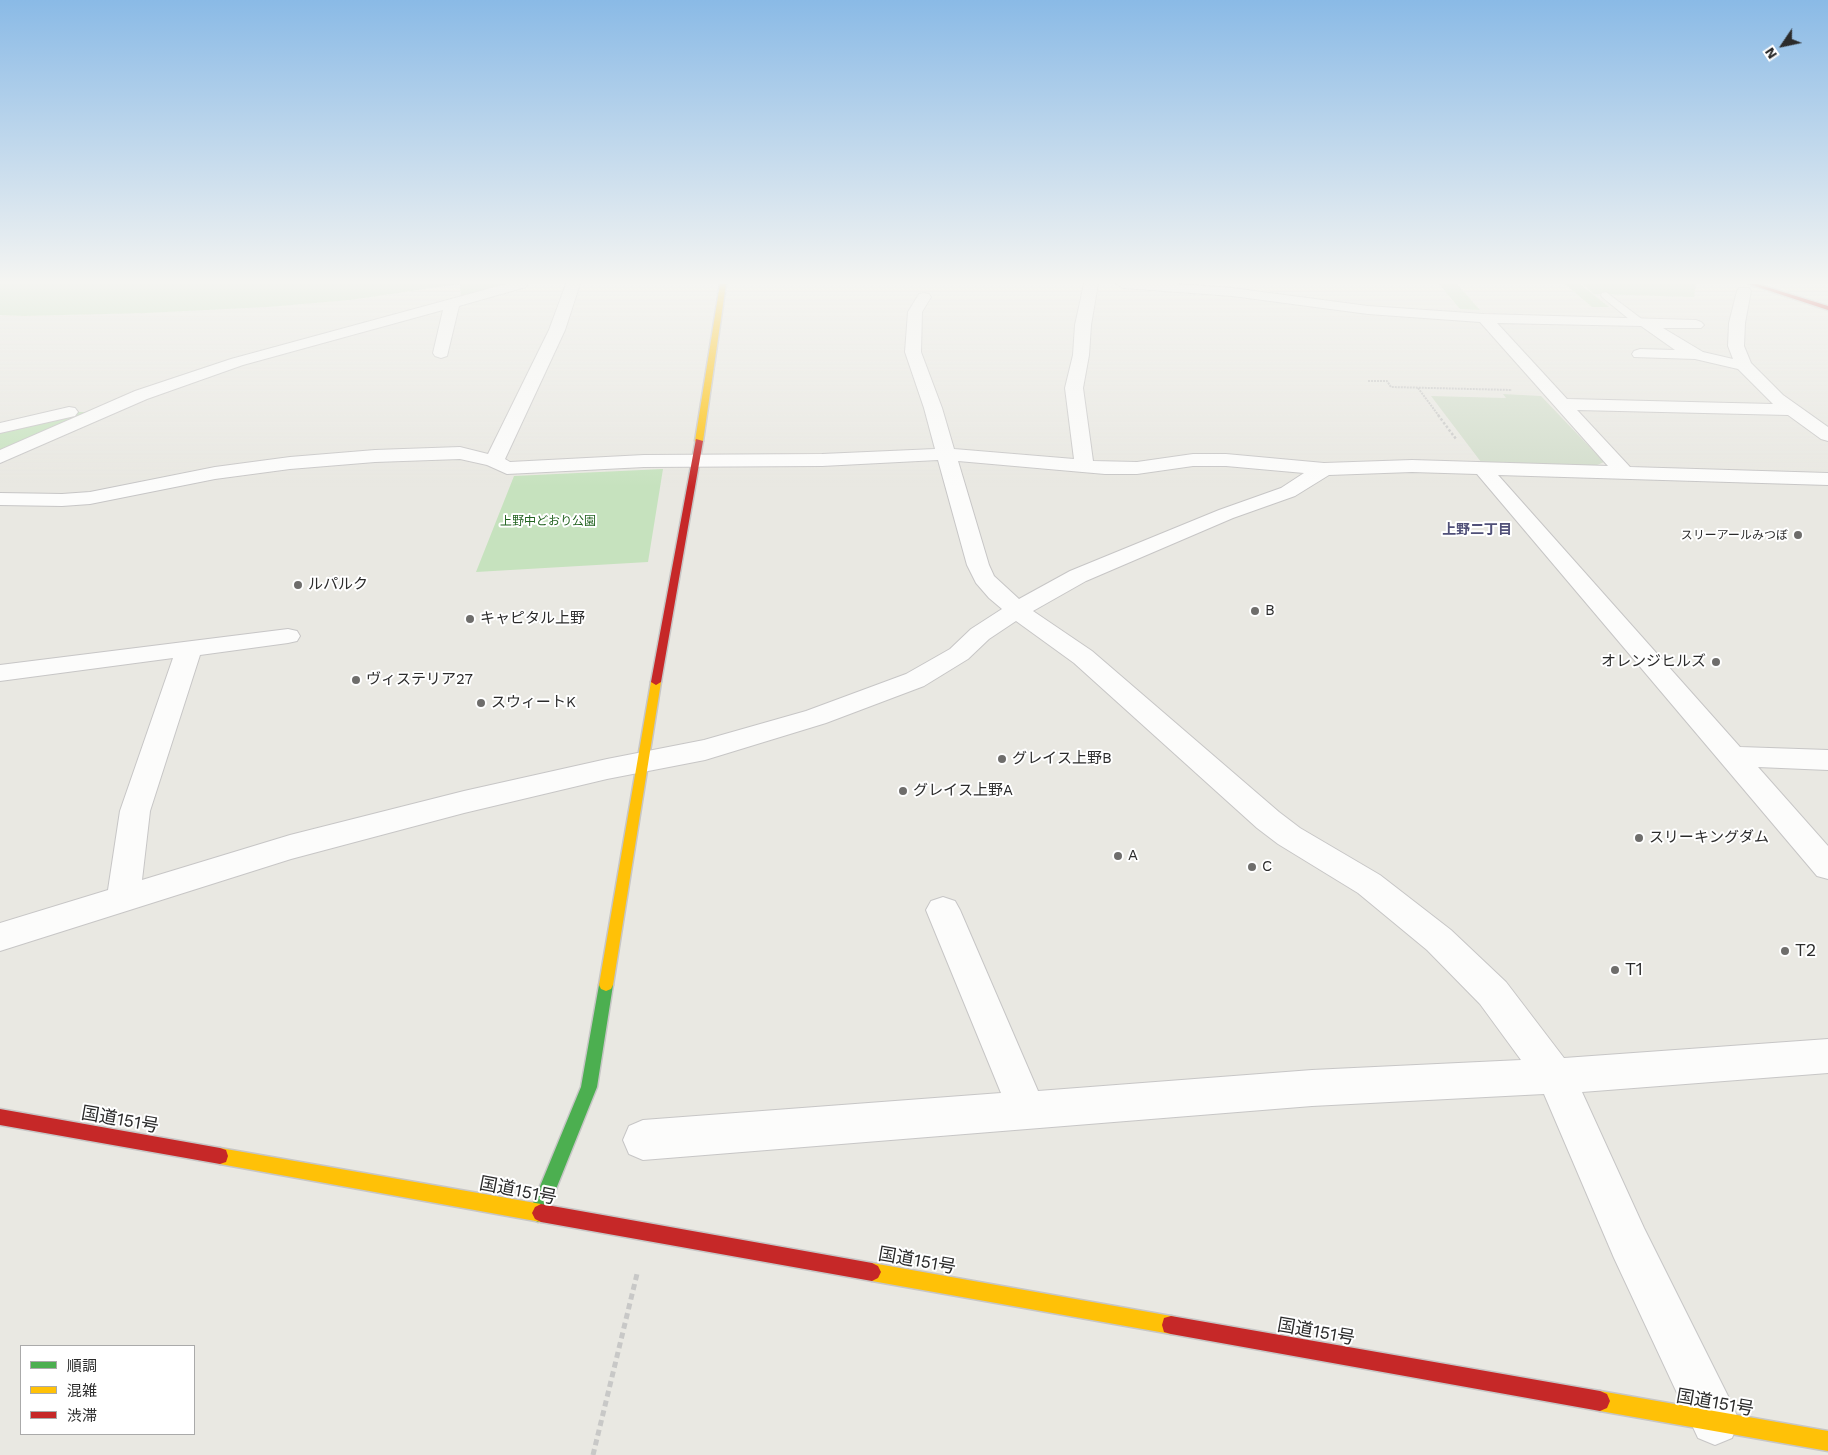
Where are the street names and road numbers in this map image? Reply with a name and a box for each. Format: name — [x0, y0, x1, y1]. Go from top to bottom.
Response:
street label: 国道151号 — [79, 1103, 161, 1137]
street label: 国道151号 — [477, 1173, 559, 1209]
street label: 国道151号 — [876, 1244, 958, 1278]
street label: 国道151号 — [1275, 1315, 1357, 1349]
street label: 国道151号 — [1674, 1386, 1756, 1420]

